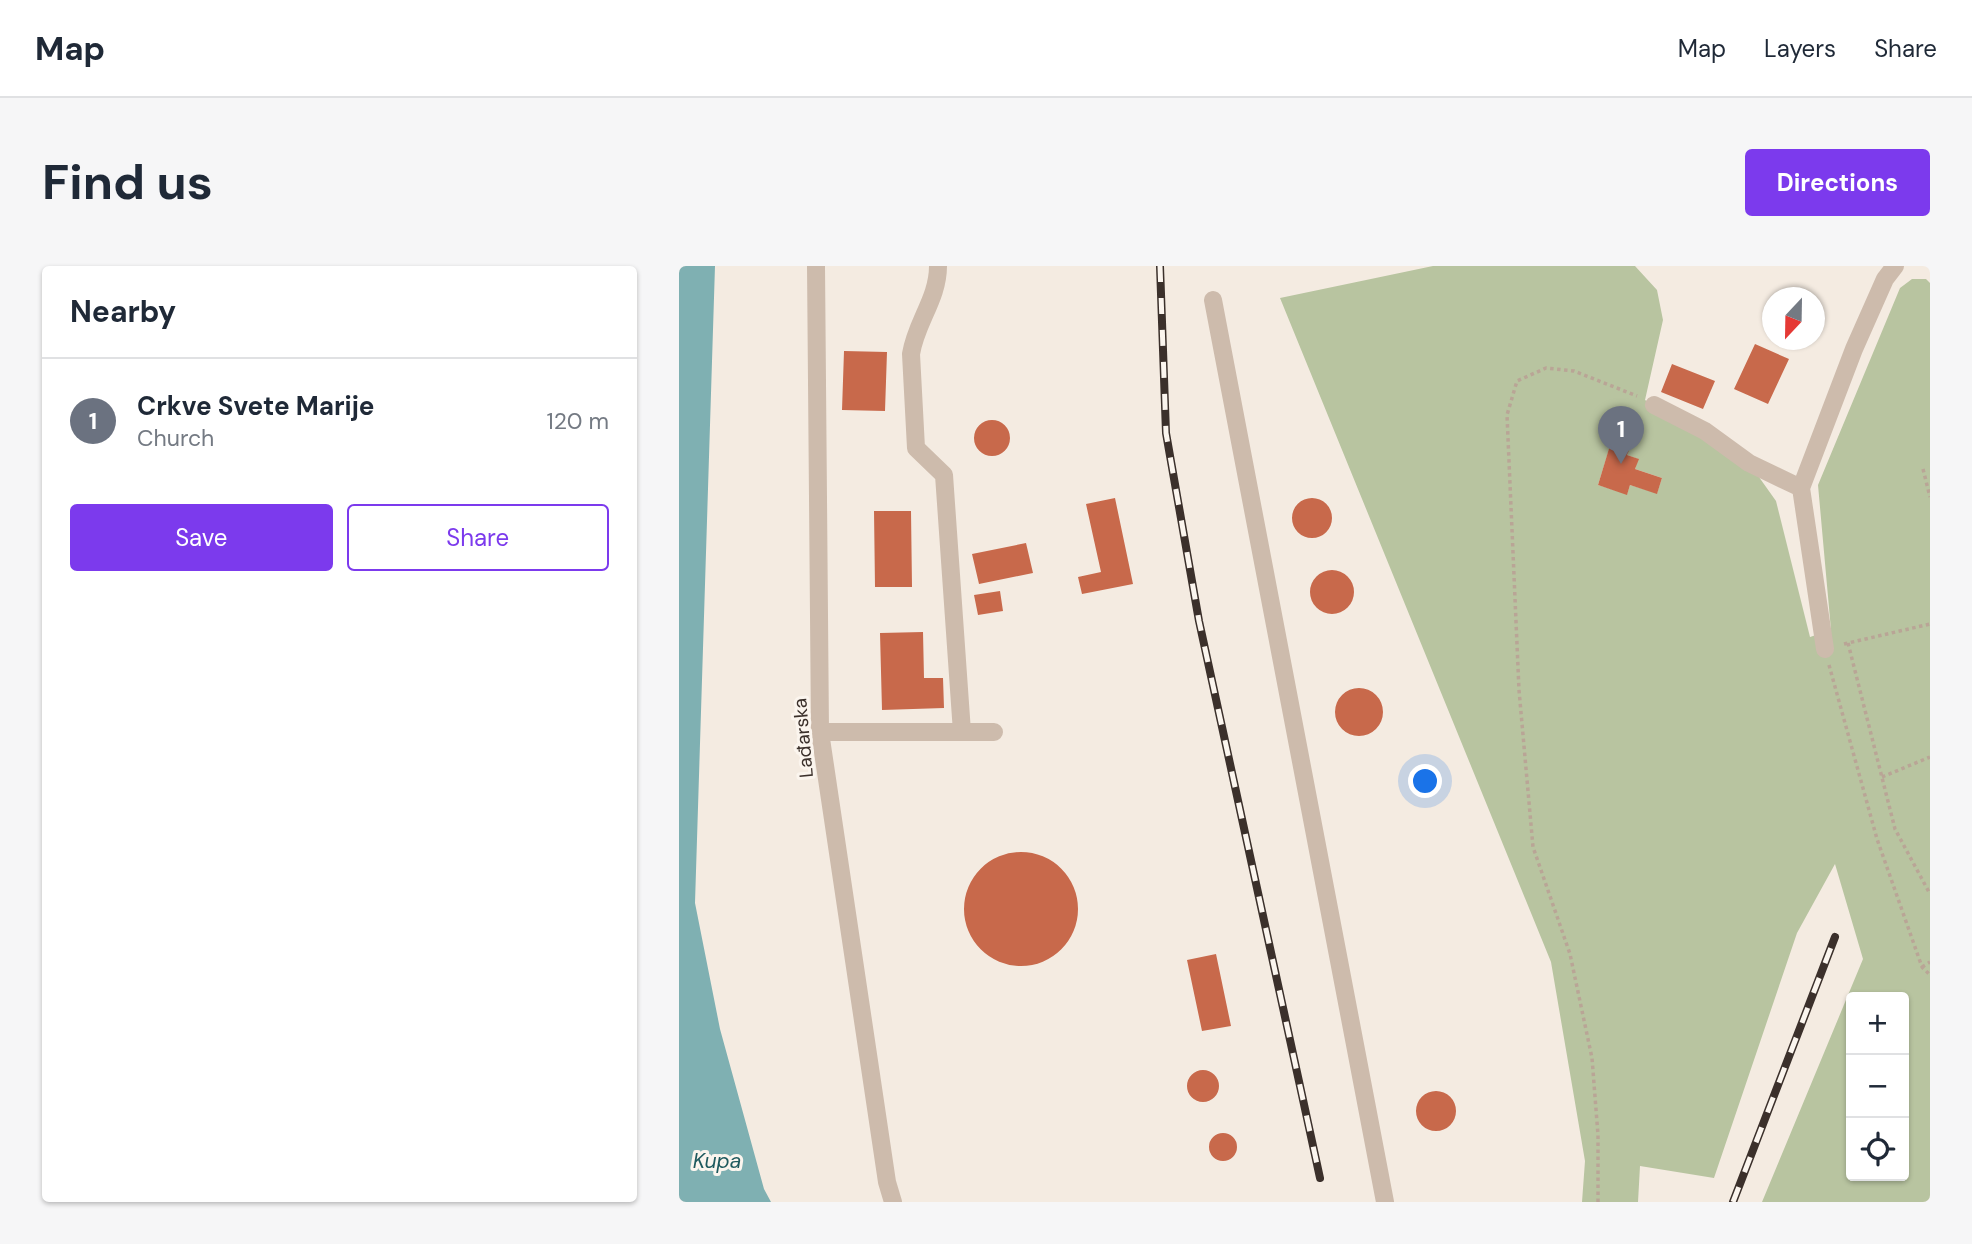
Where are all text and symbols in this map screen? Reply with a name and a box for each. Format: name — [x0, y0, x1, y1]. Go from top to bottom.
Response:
text: Map — [35, 27, 105, 70]
text: Map — [1678, 33, 1726, 64]
text: Layers — [1764, 33, 1836, 64]
text: Share — [1874, 33, 1937, 64]
button: Directions — [1745, 149, 1930, 216]
text: Find us — [42, 150, 213, 214]
north arrow — [1762, 287, 1825, 350]
text: Nearby — [70, 292, 176, 331]
text: Crkve Svete Marije — [137, 389, 374, 423]
text: 1 — [89, 406, 97, 436]
text: 120 m — [546, 406, 609, 436]
pin: 1 — [1598, 406, 1644, 464]
text: Church — [137, 423, 214, 453]
button: Save — [70, 504, 333, 571]
button: Share — [347, 504, 609, 571]
street label: Lađarska — [787, 697, 819, 779]
your location — [1408, 764, 1442, 798]
map controls — [1846, 992, 1909, 1181]
button: + — [1846, 992, 1909, 1055]
button: − — [1846, 1055, 1909, 1118]
button: locate — [1846, 1118, 1909, 1181]
water label: Kupa — [693, 1147, 741, 1175]

